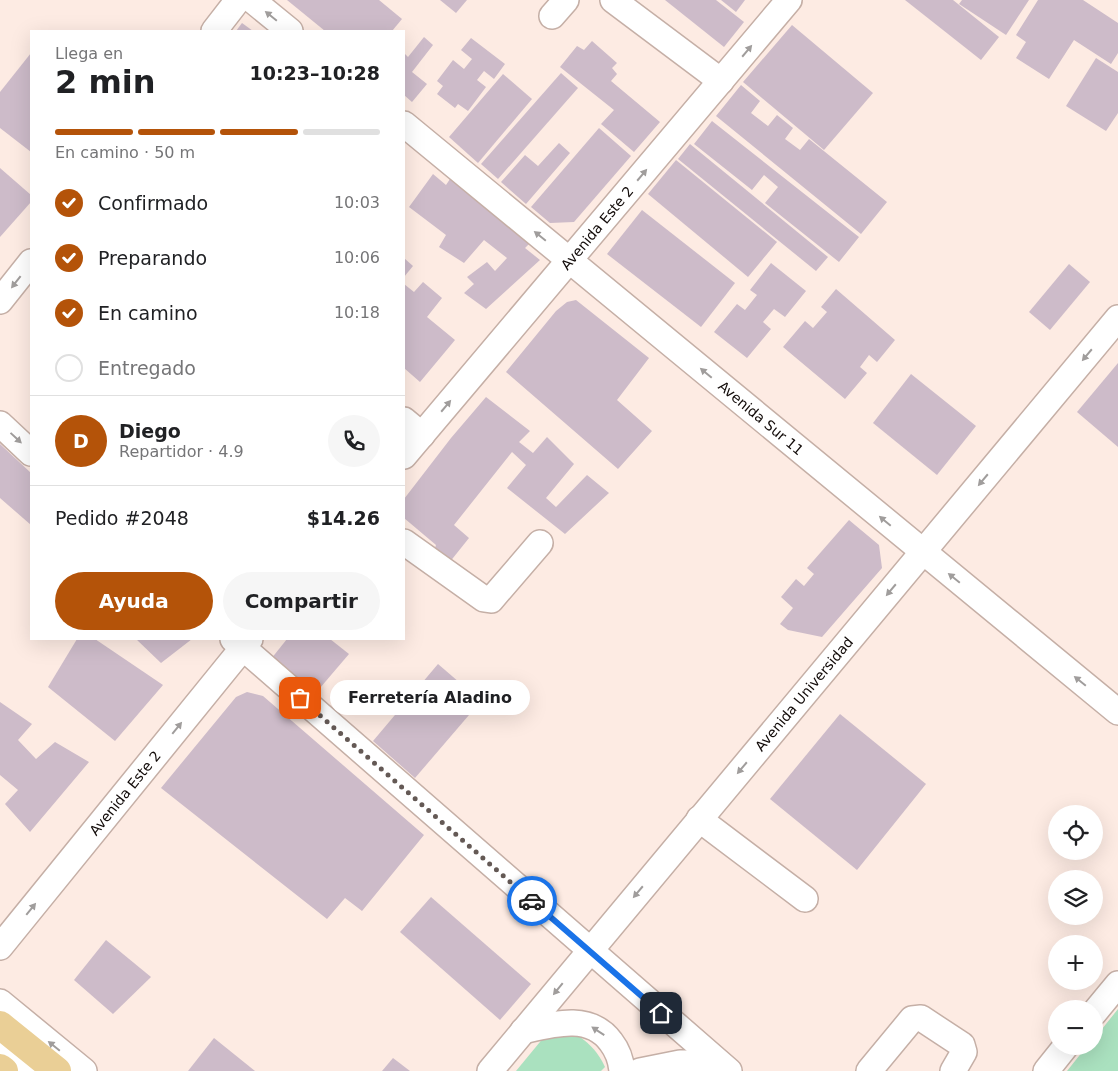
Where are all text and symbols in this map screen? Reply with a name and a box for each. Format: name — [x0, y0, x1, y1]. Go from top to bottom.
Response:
one-way arrow — [265, 10, 278, 21]
text: Llega en — [55, 44, 123, 63]
one-way arrow — [741, 45, 752, 57]
text: 10:23–10:28 — [250, 62, 380, 84]
text: 2 min — [55, 63, 156, 101]
text: En camino · 50 m — [55, 143, 195, 162]
one-way arrow — [636, 169, 647, 181]
street label: Avenida Este 2 — [557, 183, 637, 273]
icon: check — [55, 189, 83, 217]
text: Confirmado — [98, 192, 208, 214]
text: 10:03 — [334, 193, 380, 212]
one-way arrow — [534, 231, 546, 242]
icon: check — [55, 244, 83, 272]
text: Preparando — [98, 247, 207, 269]
text: 10:06 — [334, 248, 380, 267]
one-way arrow — [10, 275, 21, 288]
icon: check — [55, 299, 83, 327]
text: En camino — [98, 302, 198, 324]
text: 10:18 — [334, 303, 380, 322]
one-way arrow — [1081, 348, 1092, 361]
text: Entregado — [98, 357, 196, 379]
one-way arrow — [699, 367, 712, 378]
street label: Avenida Sur 11 — [715, 378, 807, 458]
one-way arrow — [441, 399, 452, 412]
button: phone — [328, 415, 380, 467]
text: Diego — [119, 420, 181, 442]
text: D — [73, 430, 89, 452]
one-way arrow — [9, 432, 21, 444]
text: Repartidor · 4.9 — [119, 442, 244, 461]
one-way arrow — [977, 473, 988, 486]
text: Pedido #2048 — [55, 507, 189, 529]
text: $14.26 — [307, 507, 380, 529]
one-way arrow — [879, 516, 891, 527]
button: Ayuda — [55, 572, 213, 630]
button: Compartir — [223, 572, 380, 630]
one-way arrow — [948, 573, 961, 584]
one-way arrow — [886, 583, 897, 596]
street label: Avenida Universidad — [752, 634, 856, 754]
one-way arrow — [1074, 675, 1087, 686]
pin — [279, 677, 321, 719]
callout: Ferretería Aladino — [330, 680, 530, 716]
icon: bag — [286, 684, 314, 712]
text: Ferretería Aladino — [348, 688, 512, 707]
one-way arrow — [172, 722, 183, 735]
street label: Avenida Este 2 — [86, 748, 164, 838]
one-way arrow — [737, 762, 748, 774]
map controls — [1048, 805, 1103, 1055]
button: locate — [1048, 805, 1103, 860]
button: layers — [1048, 870, 1103, 925]
courier — [507, 876, 557, 926]
one-way arrow — [632, 886, 643, 899]
icon: car — [518, 887, 546, 915]
one-way arrow — [25, 902, 36, 915]
button: + — [1048, 935, 1103, 990]
one-way arrow — [552, 982, 563, 995]
pin — [640, 992, 682, 1034]
icon: home — [647, 999, 675, 1027]
button: − — [1048, 1000, 1103, 1055]
one-way arrow — [592, 1026, 605, 1036]
one-way arrow — [48, 1041, 60, 1052]

